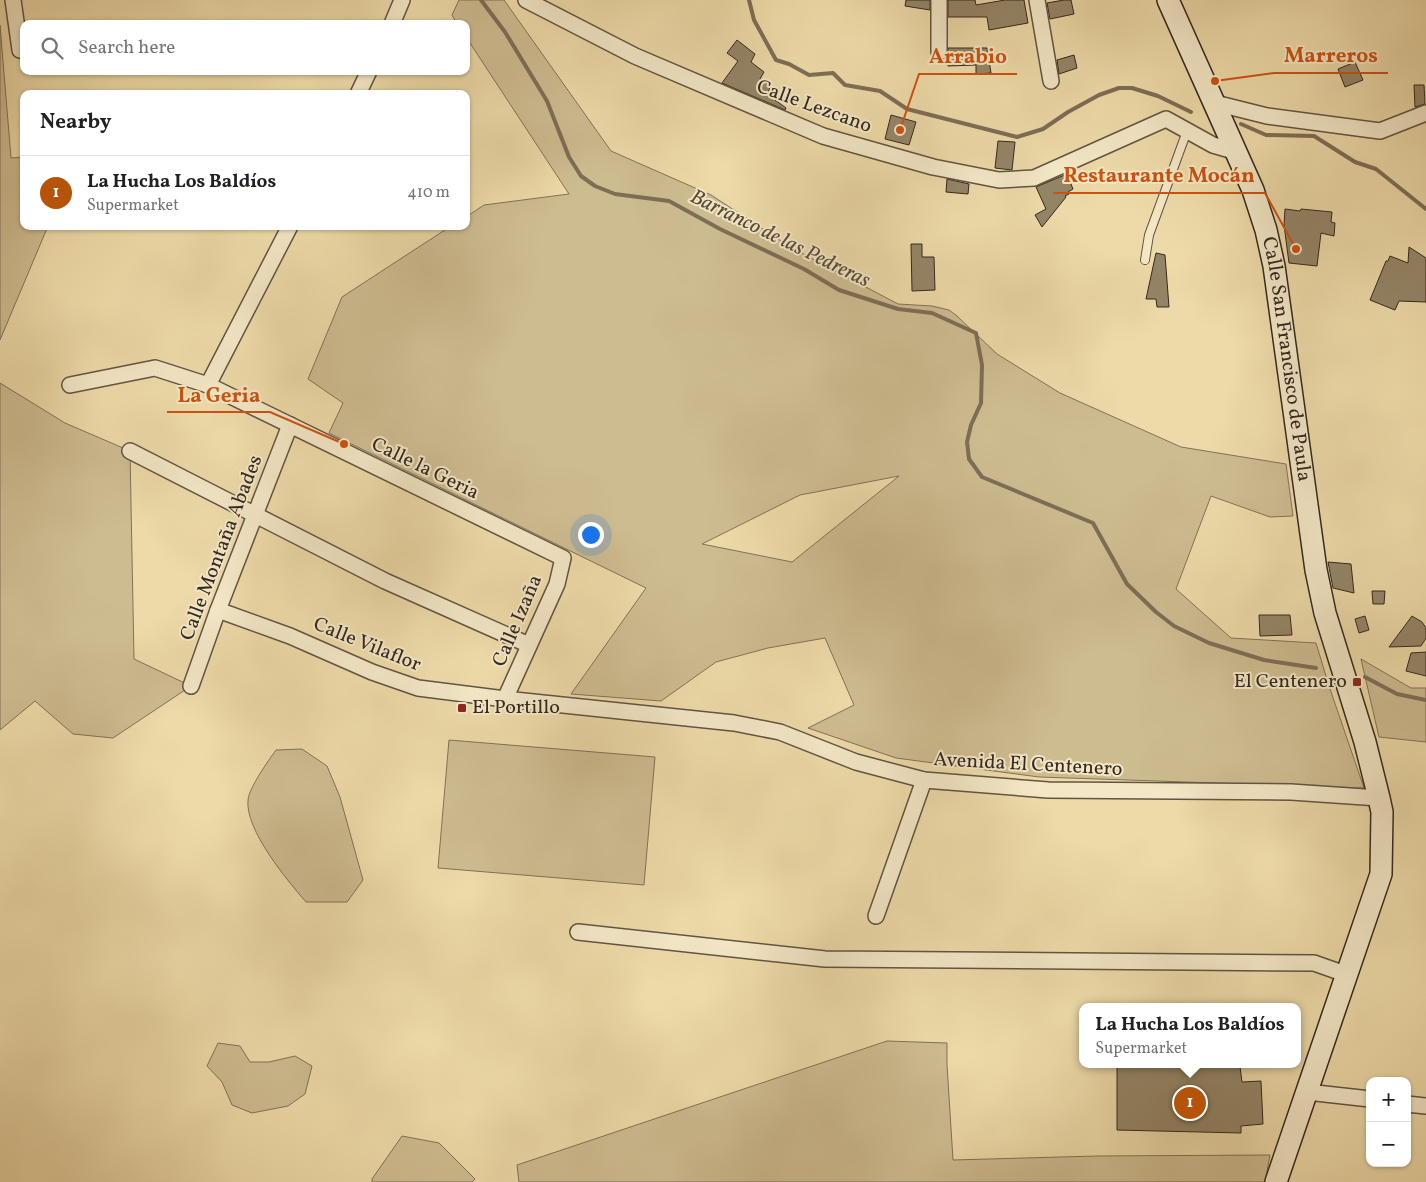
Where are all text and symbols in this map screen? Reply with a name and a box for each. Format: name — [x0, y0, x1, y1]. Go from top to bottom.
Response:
search box — [20, 20, 470, 75]
icon: search — [38, 34, 66, 62]
text: Search here — [78, 35, 175, 61]
callout: Marreros — [1274, 37, 1388, 73]
callout: Arrabio — [919, 38, 1017, 74]
text: Marreros — [1284, 42, 1378, 71]
text: Arrabio — [929, 43, 1007, 72]
street label: Calle Lezcano — [753, 73, 875, 141]
text: Nearby — [40, 108, 111, 137]
callout: Restaurante Mocán — [1053, 157, 1265, 193]
text: Restaurante Mocán — [1063, 162, 1255, 191]
text: La Hucha Los Baldíos — [87, 169, 276, 195]
text: 1 — [53, 182, 59, 204]
text: 410 m — [407, 182, 450, 204]
water label: Barranco de las Pedreras — [685, 183, 875, 295]
text: Supermarket — [87, 195, 179, 217]
street label: Calle San Francisco de Paula — [1254, 234, 1318, 483]
callout: La Geria — [167, 376, 270, 412]
text: La Geria — [178, 382, 260, 411]
street label: Calle la Geria — [366, 431, 484, 507]
street label: Calle Montaña Abades — [174, 451, 270, 645]
your location — [578, 522, 604, 548]
street label: Calle Izaña — [486, 571, 550, 671]
street label: Calle Vilaflor — [309, 611, 425, 679]
place label: El Centenero — [1234, 668, 1347, 696]
marker: El Centenero — [1351, 676, 1363, 688]
place label: El Portillo — [472, 694, 560, 722]
marker: El Portillo — [456, 702, 468, 714]
street label: Avenida El Centenero — [933, 746, 1123, 784]
popup — [1079, 1003, 1301, 1068]
text: La Hucha Los Baldíos — [1095, 1012, 1285, 1038]
text: Supermarket — [1095, 1038, 1187, 1060]
map controls — [1366, 1077, 1411, 1167]
button: + — [1366, 1077, 1411, 1122]
pin: 1 — [1174, 1084, 1206, 1122]
button: − — [1366, 1122, 1411, 1167]

